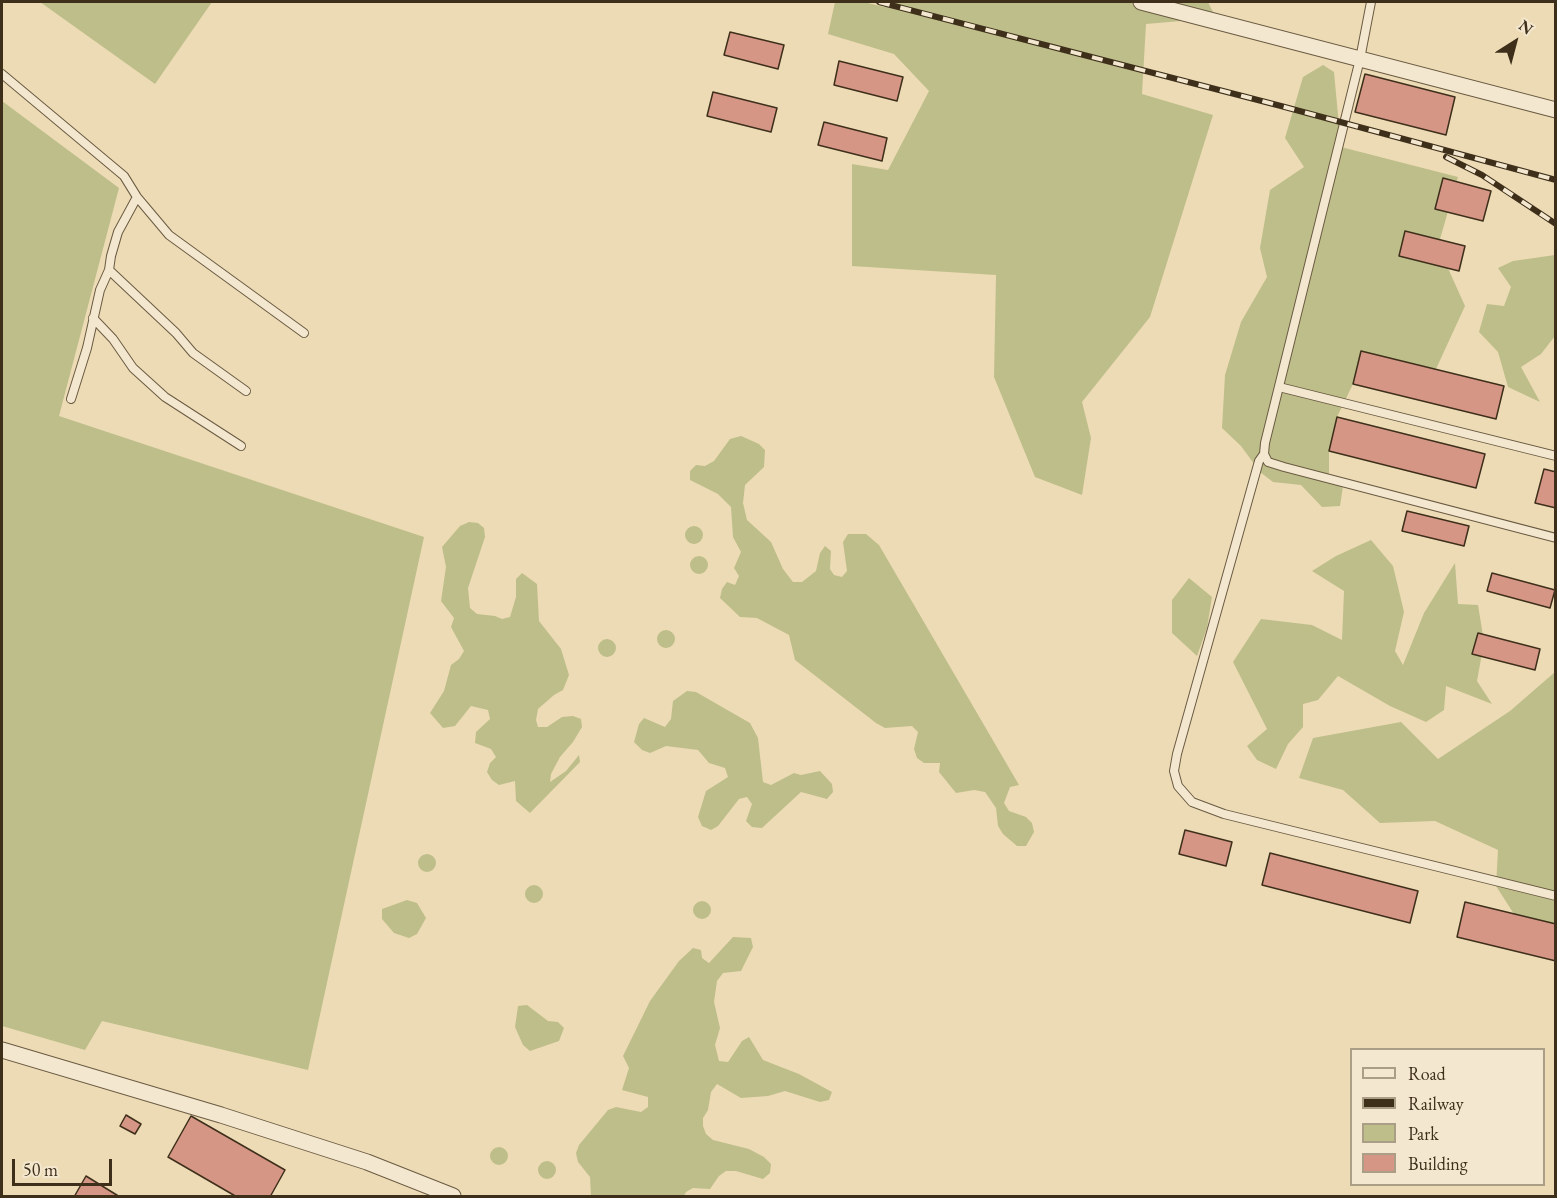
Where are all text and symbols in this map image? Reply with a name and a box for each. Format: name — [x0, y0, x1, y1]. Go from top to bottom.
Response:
north arrow — [1485, 12, 1545, 72]
text: N — [1514, 15, 1537, 39]
legend — [1350, 1048, 1545, 1186]
text: Road — [1408, 1062, 1446, 1085]
text: Railway — [1408, 1092, 1464, 1115]
text: Park — [1408, 1122, 1439, 1145]
scale bar — [15, 1147, 116, 1185]
text: Building — [1408, 1152, 1468, 1175]
text: 50 m — [23, 1158, 58, 1181]

